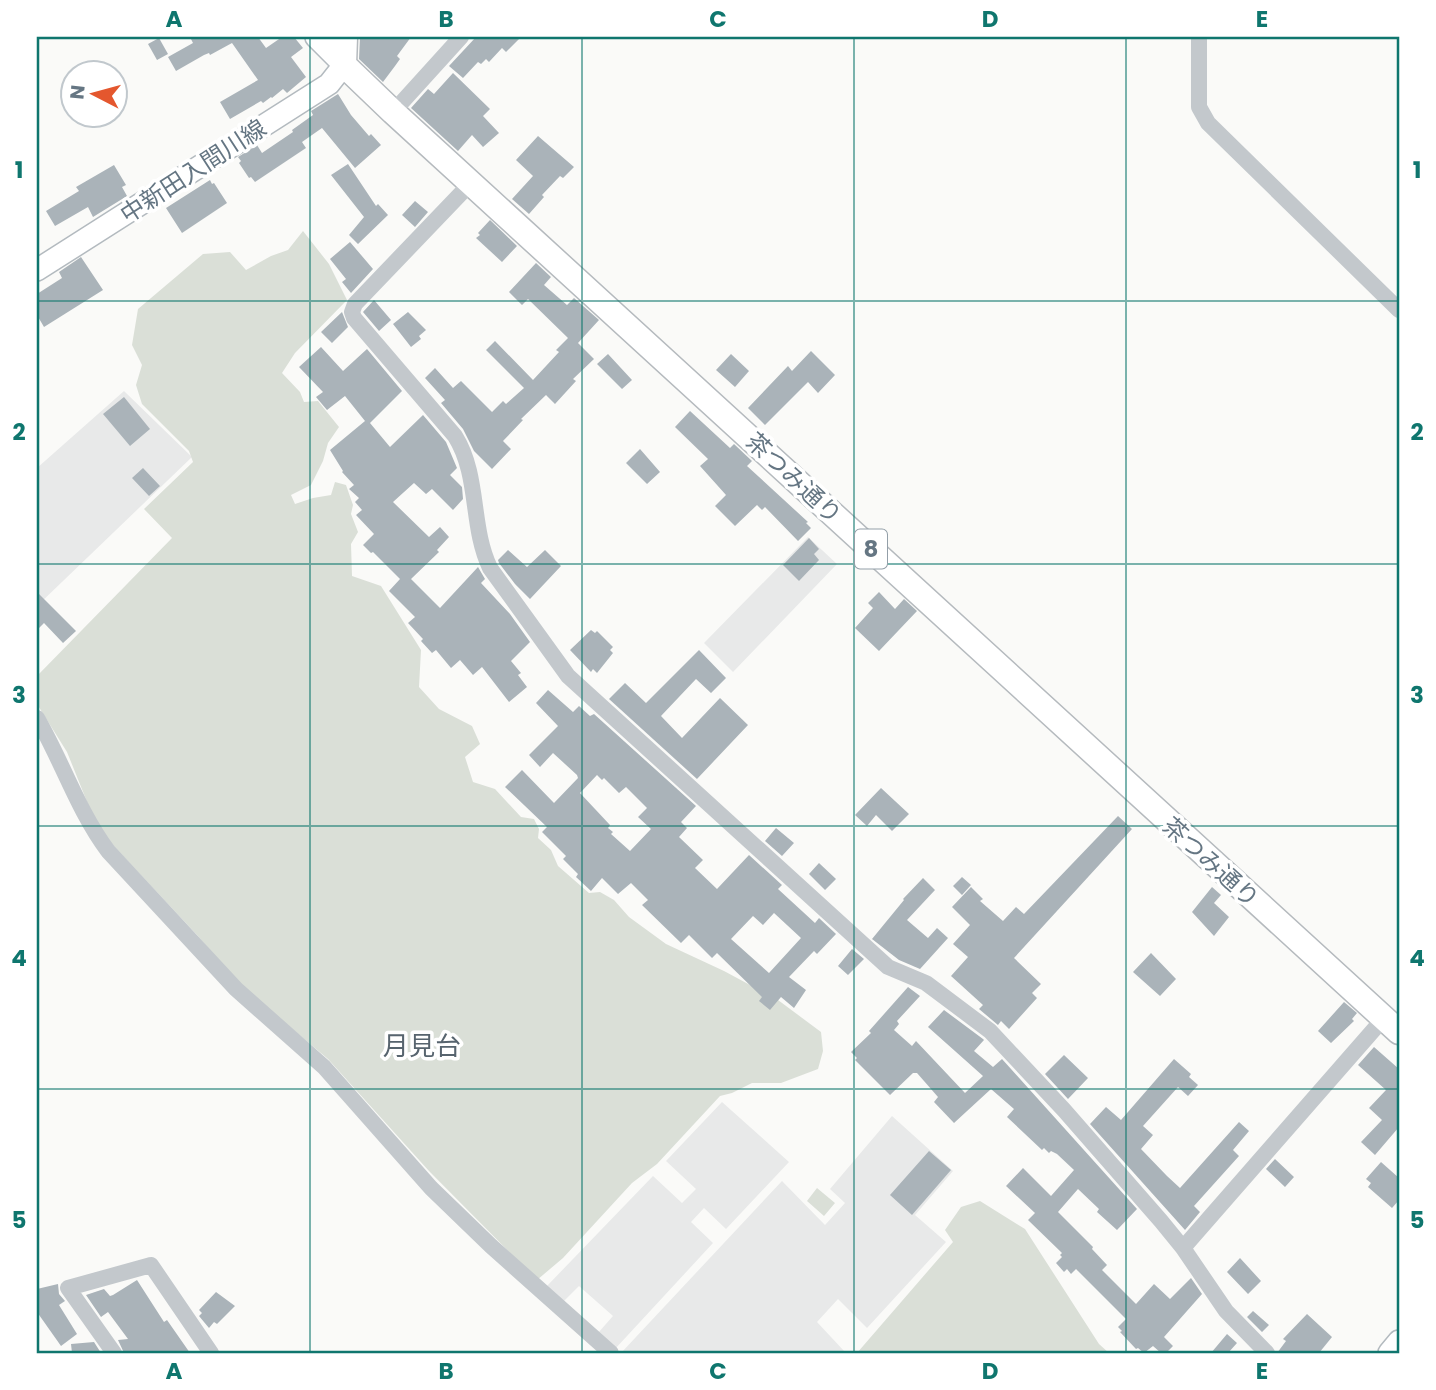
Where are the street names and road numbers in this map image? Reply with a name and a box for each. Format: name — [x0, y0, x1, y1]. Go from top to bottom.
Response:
street label: 中新田入間川線 — [114, 111, 272, 231]
street label: 茶つみ通り — [739, 425, 849, 531]
road number: 8 — [855, 530, 887, 568]
street label: 茶つみ通り — [1155, 810, 1267, 914]

